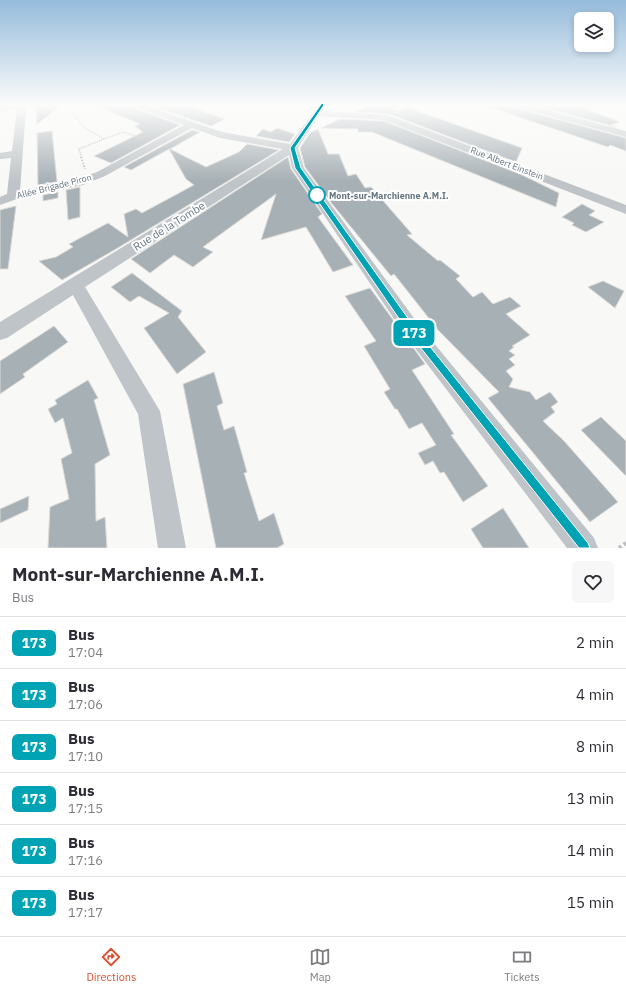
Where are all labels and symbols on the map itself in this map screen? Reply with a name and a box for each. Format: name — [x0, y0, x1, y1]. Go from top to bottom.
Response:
street label: Rue Albert Einstein — [469, 144, 545, 182]
street label: Allée Brigade Piron — [15, 171, 93, 201]
marker: Mont-sur-Marchienne A.M.I. — [308, 186, 326, 204]
place label: Mont-sur-Marchienne A.M.I. — [329, 190, 449, 201]
street label: Rue de la Tombe — [130, 198, 208, 254]
line badge: 173 — [391, 320, 437, 346]

